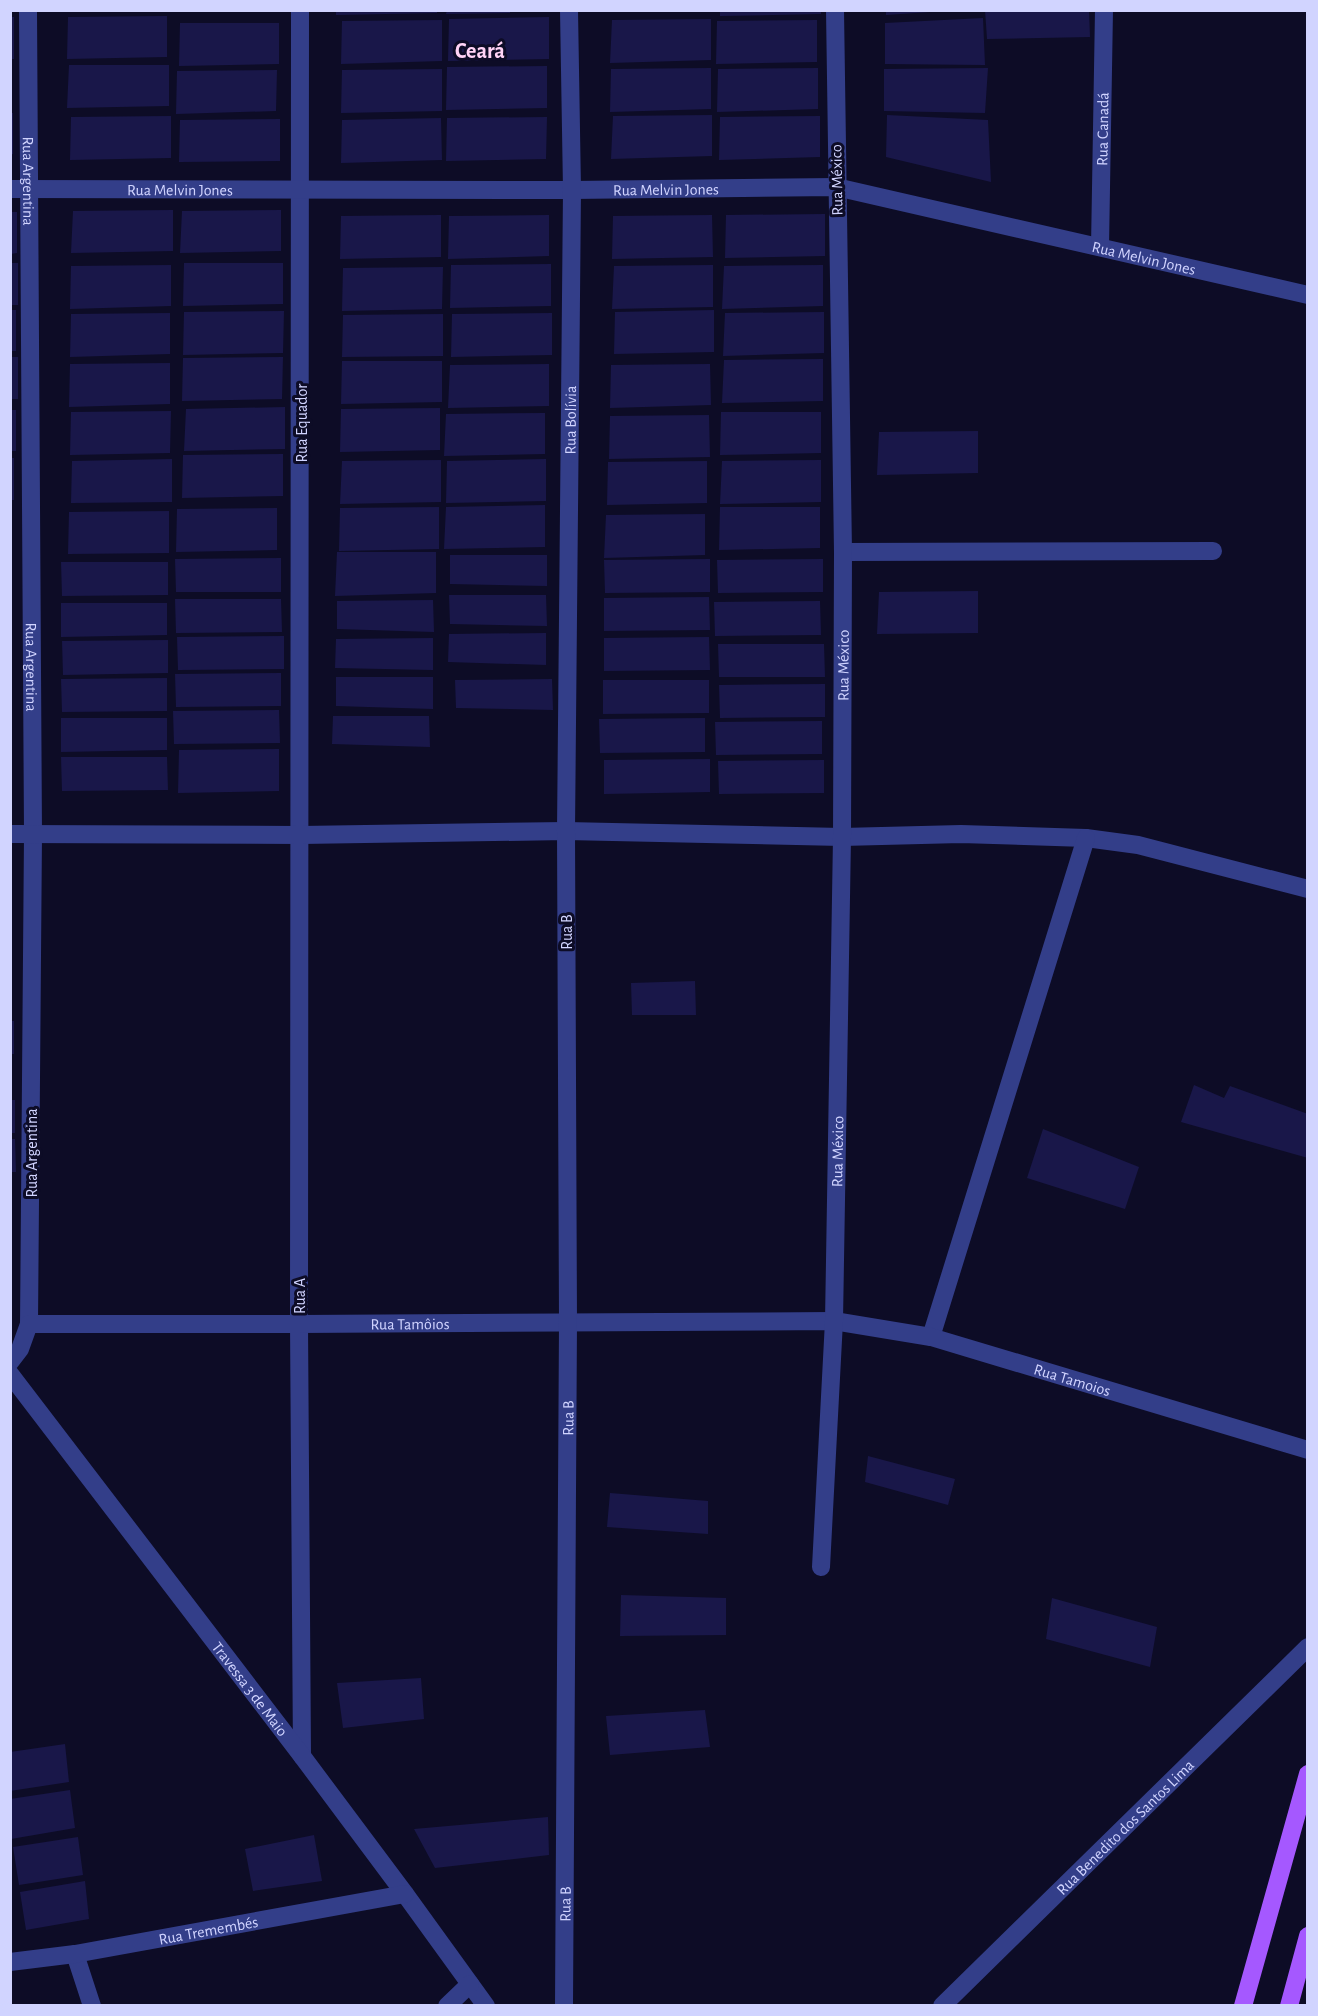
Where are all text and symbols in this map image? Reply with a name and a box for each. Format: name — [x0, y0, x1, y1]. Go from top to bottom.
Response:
district label: Ceará — [455, 40, 505, 62]
street label: Rua Canadá — [1094, 92, 1112, 166]
street label: Rua Argentina — [20, 136, 36, 226]
street label: Rua México — [828, 144, 846, 216]
street label: Rua Melvin Jones — [613, 181, 719, 199]
street label: Rua Melvin Jones — [127, 182, 233, 198]
street label: Rua Melvin Jones — [1090, 239, 1197, 278]
street label: Rua Equador — [294, 383, 310, 462]
street label: Rua Bolívia — [563, 385, 579, 455]
street label: Rua Argentina — [23, 622, 39, 712]
street label: Rua México — [835, 630, 852, 701]
street label: Rua B — [559, 914, 575, 950]
street label: Rua Argentina — [24, 1108, 40, 1198]
street label: Rua México — [829, 1115, 846, 1187]
street label: Rua A — [292, 1278, 308, 1314]
street label: Rua Tamôios — [370, 1316, 450, 1333]
street label: Rua Tamoios — [1032, 1361, 1112, 1399]
street label: Rua B — [560, 1400, 577, 1436]
street label: Travessa 3 de Maio — [209, 1639, 291, 1739]
street label: Rua Benedito dos Santos Lima — [1054, 1757, 1197, 1898]
street label: Rua B — [557, 1886, 574, 1922]
street label: Rua Tremembés — [158, 1914, 260, 1948]

